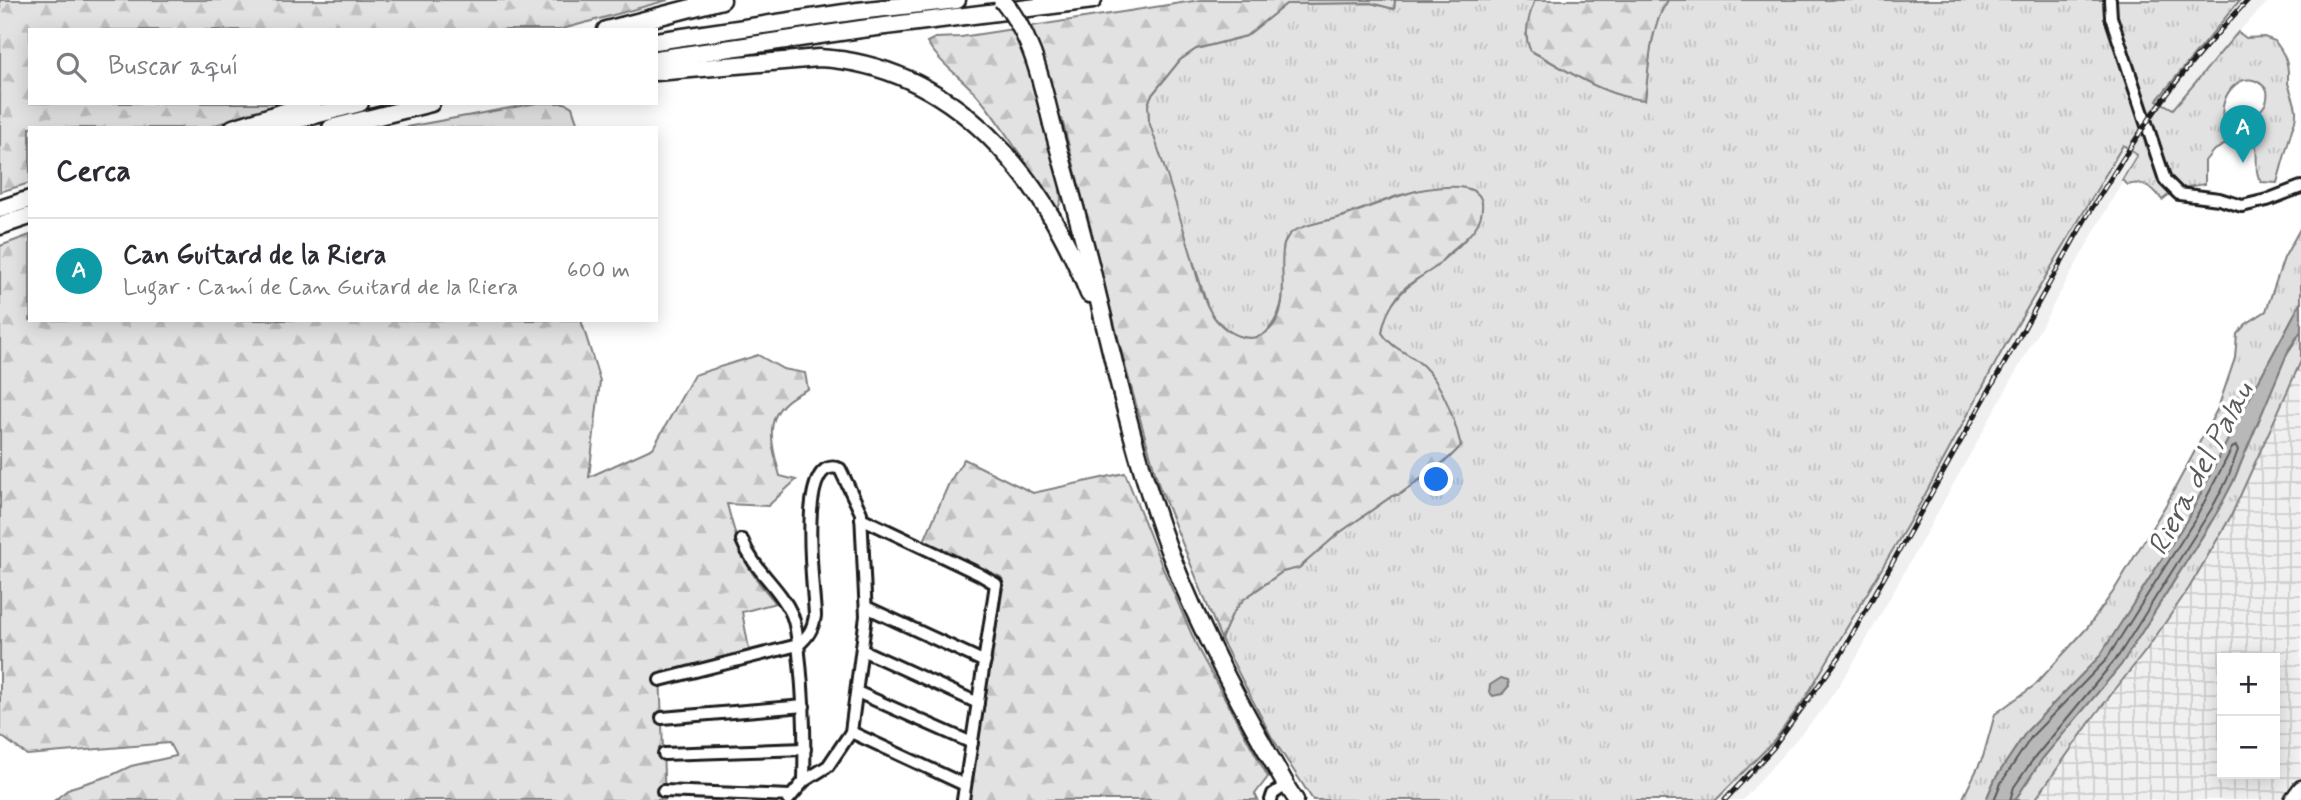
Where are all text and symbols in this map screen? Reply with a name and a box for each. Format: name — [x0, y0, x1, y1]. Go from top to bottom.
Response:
search box — [28, 28, 658, 105]
icon: search — [52, 48, 90, 86]
text: Buscar aquí — [108, 50, 239, 84]
pin: A — [2220, 105, 2266, 163]
text: Cerca — [56, 152, 131, 191]
text: Can Guitard de la Riera — [123, 239, 386, 273]
text: A — [71, 256, 87, 286]
text: 600 m — [567, 256, 630, 286]
text: Lugar · Camí de Can Guitard de la Riera — [123, 273, 518, 303]
water label: Riera del Palau — [2139, 374, 2264, 562]
your location — [1419, 462, 1453, 496]
map controls — [2217, 653, 2280, 779]
button: + — [2217, 653, 2280, 716]
button: − — [2217, 716, 2280, 779]

